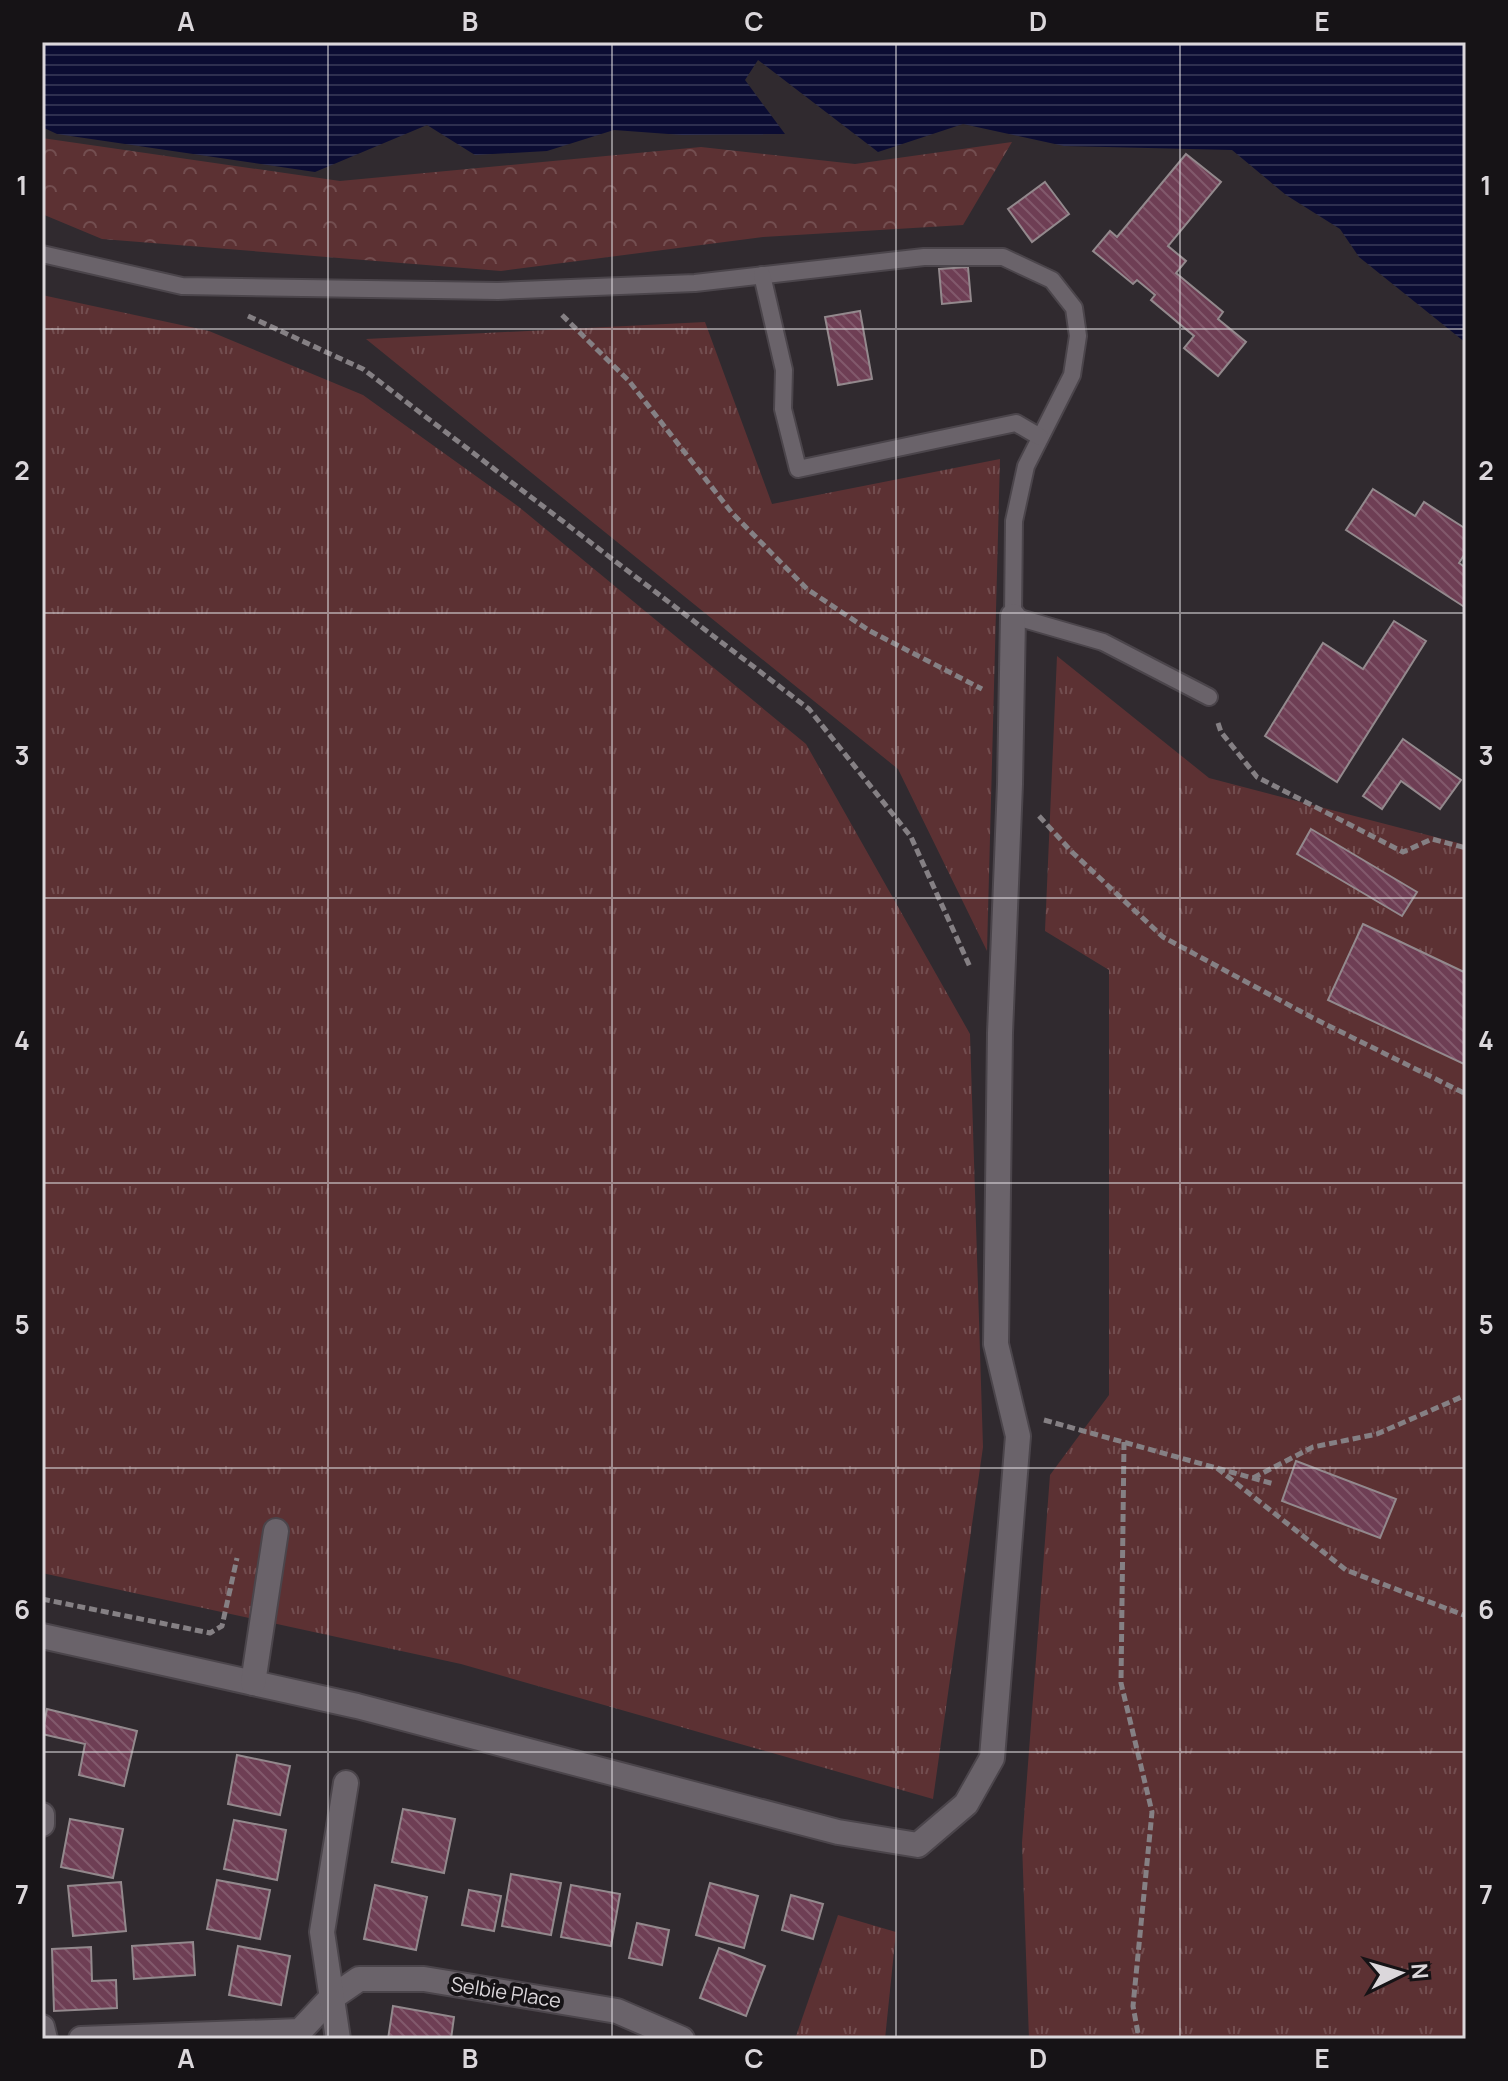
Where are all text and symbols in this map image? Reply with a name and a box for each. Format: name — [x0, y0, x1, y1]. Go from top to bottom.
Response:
text: A — [177, 3, 195, 39]
text: B — [462, 3, 478, 39]
text: C — [744, 3, 764, 39]
text: D — [1029, 3, 1047, 39]
text: E — [1314, 3, 1330, 39]
text: 1 — [16, 167, 28, 203]
text: 1 — [1480, 167, 1492, 203]
text: 2 — [14, 452, 30, 488]
text: 2 — [1478, 452, 1494, 488]
text: 3 — [14, 737, 30, 773]
text: 3 — [1478, 737, 1494, 773]
text: 4 — [14, 1022, 30, 1058]
text: 4 — [1478, 1022, 1494, 1058]
text: 5 — [14, 1306, 30, 1342]
text: 5 — [1478, 1306, 1494, 1342]
text: 6 — [14, 1591, 30, 1627]
text: 6 — [1478, 1591, 1494, 1627]
text: 7 — [15, 1876, 29, 1912]
text: 7 — [1479, 1876, 1493, 1912]
north arrow — [1360, 1933, 1440, 2013]
text: N — [1404, 1962, 1436, 1980]
street label: Selbie Place — [449, 1970, 563, 2014]
text: A — [177, 2040, 195, 2076]
text: B — [462, 2040, 478, 2076]
text: C — [744, 2040, 764, 2076]
text: D — [1029, 2040, 1047, 2076]
text: E — [1314, 2040, 1330, 2076]

